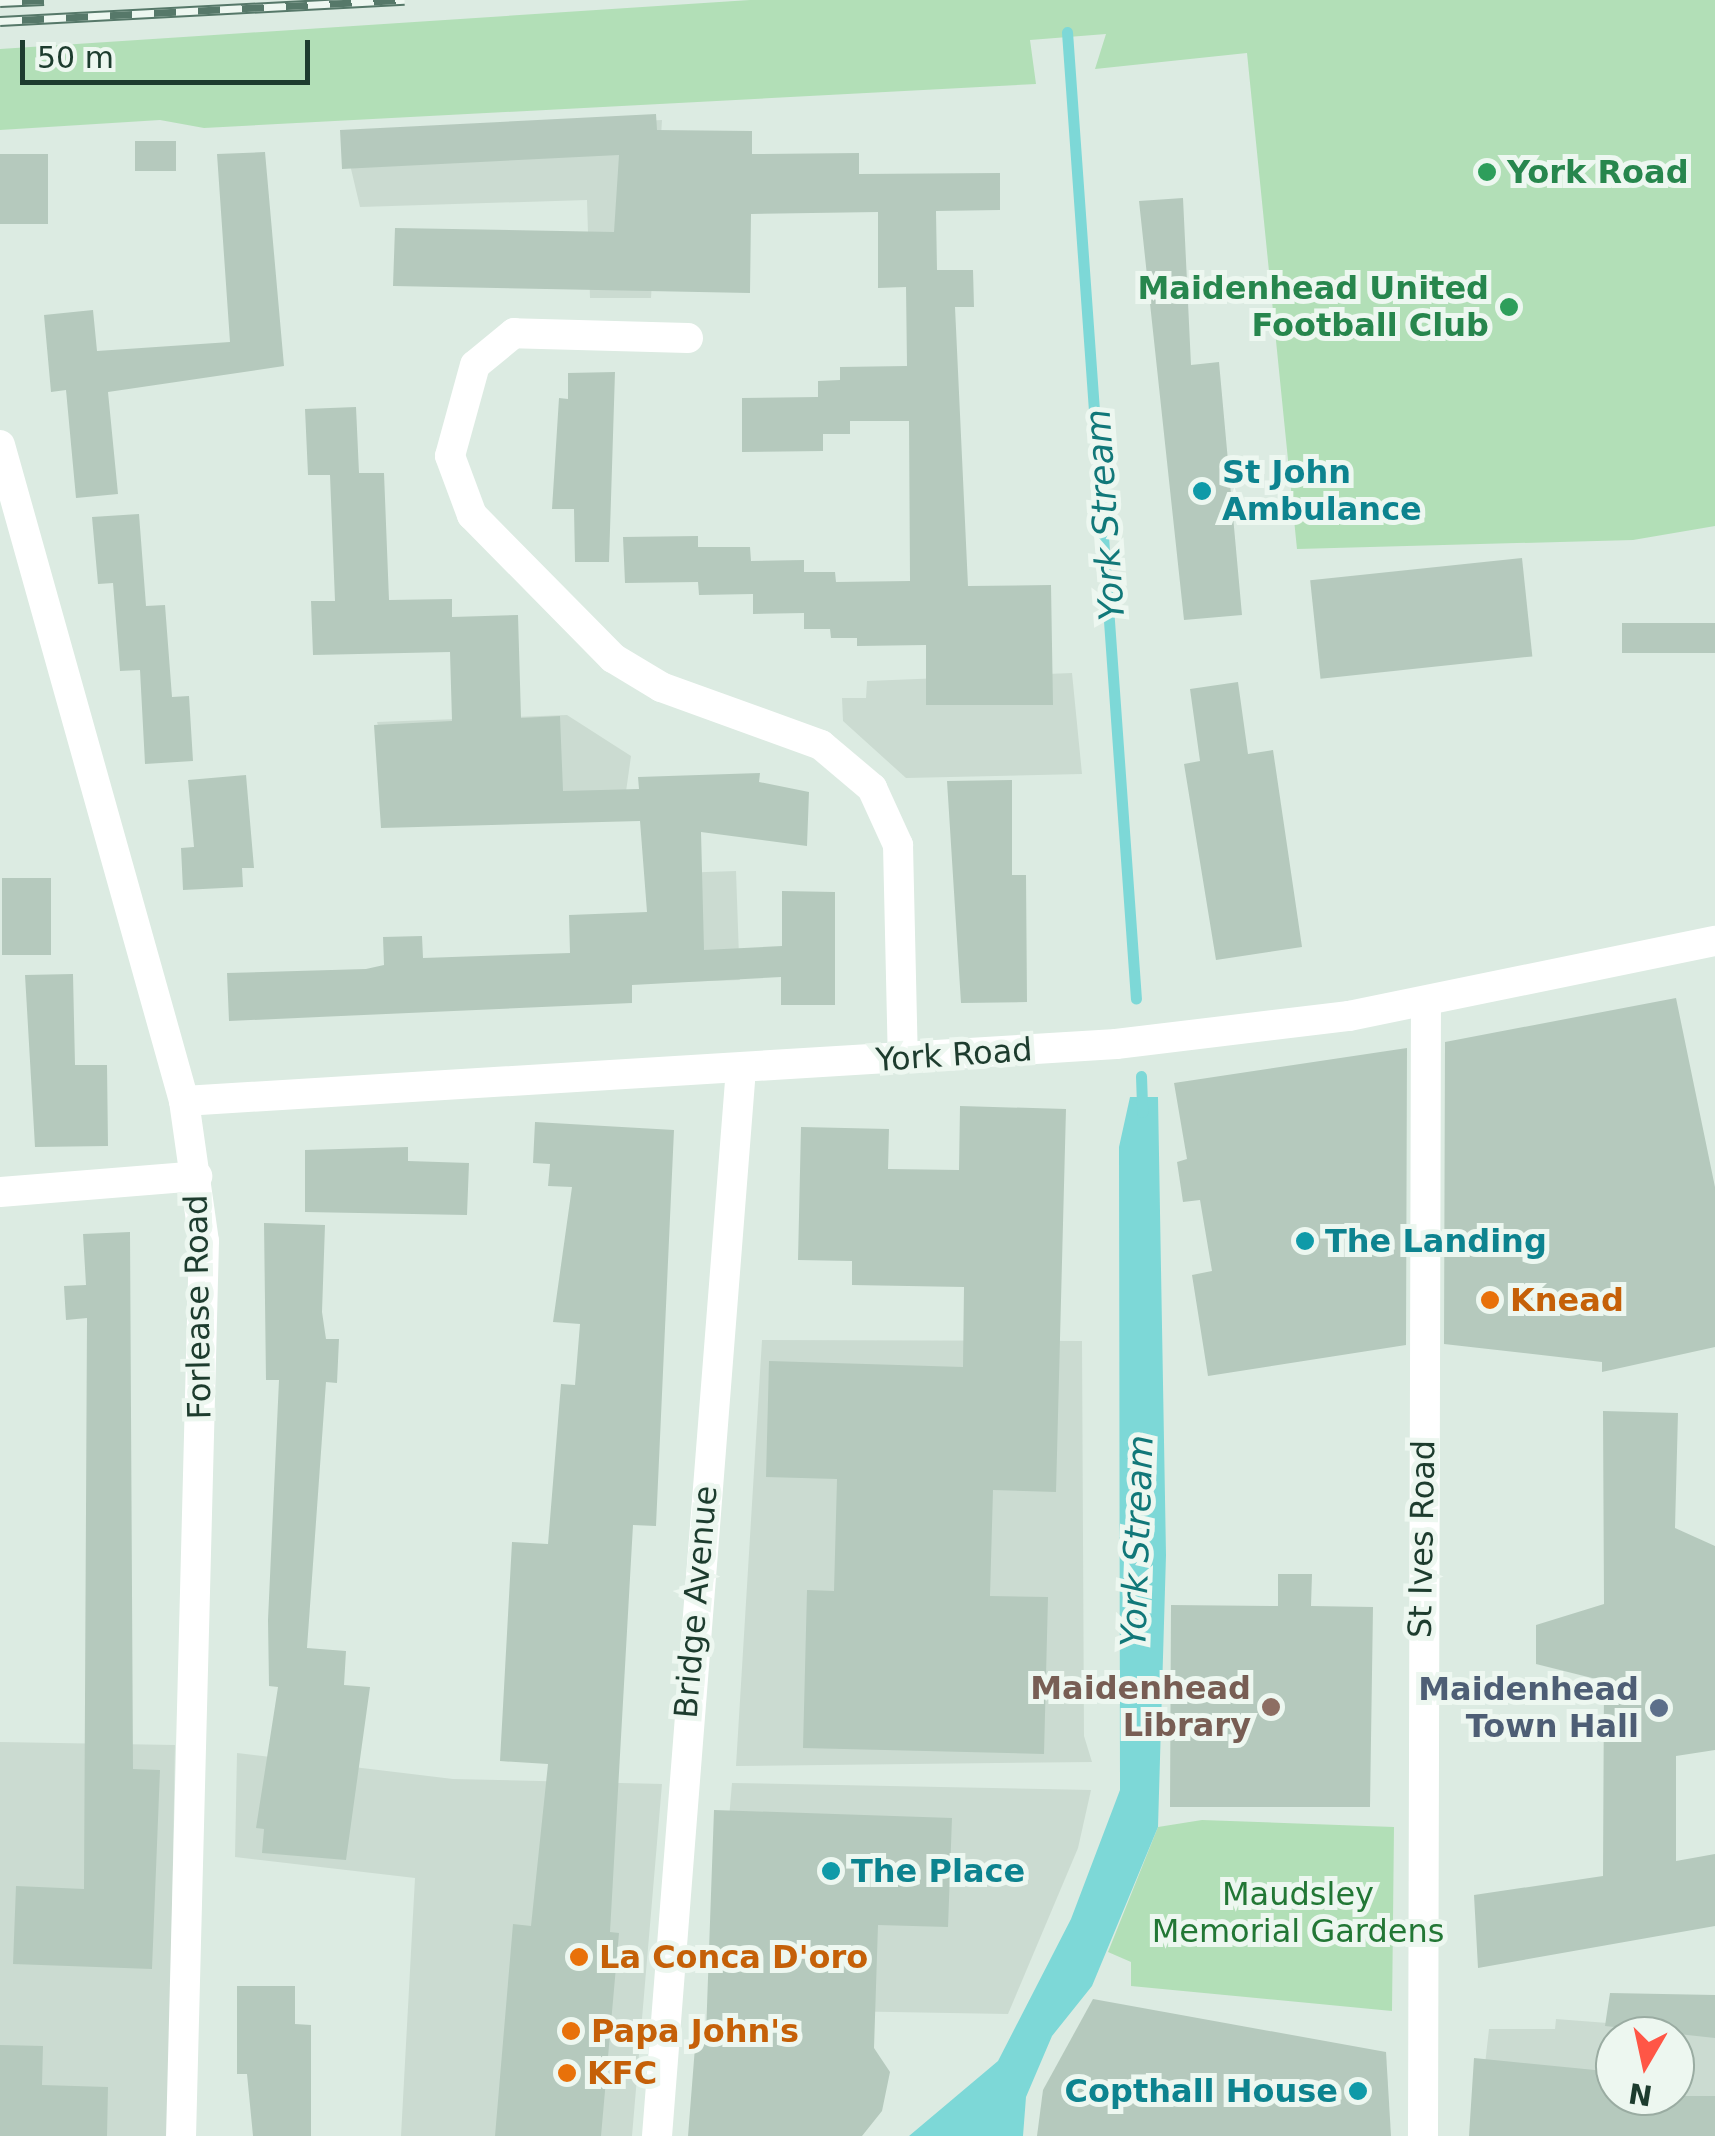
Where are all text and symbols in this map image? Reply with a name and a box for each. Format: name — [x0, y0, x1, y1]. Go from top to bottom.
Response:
scale bar — [25, 20, 315, 82]
text: 50 m — [37, 40, 114, 75]
place label: York Road — [1507, 153, 1689, 191]
marker: York Road — [1476, 161, 1498, 183]
place label: Maidenhead United Football Club — [1137, 270, 1489, 345]
marker: Maidenhead United Football Club — [1498, 296, 1520, 318]
water label: York Stream — [1077, 408, 1133, 622]
place label: St John Ambulance — [1222, 454, 1422, 529]
marker: St John Ambulance — [1191, 480, 1213, 502]
street label: York Road — [874, 1030, 1034, 1080]
street label: Forlease Road — [177, 1194, 219, 1420]
place label: The Landing — [1325, 1222, 1547, 1260]
marker: The Landing — [1294, 1230, 1316, 1252]
place label: Knead — [1510, 1281, 1624, 1319]
marker: Knead — [1479, 1289, 1501, 1311]
water label: York Stream — [1112, 1434, 1162, 1648]
street label: St Ives Road — [1401, 1440, 1443, 1638]
street label: Bridge Avenue — [667, 1484, 725, 1720]
place label: Maidenhead Library — [1030, 1670, 1251, 1745]
place label: Maidenhead Town Hall — [1418, 1671, 1639, 1746]
marker: Maidenhead Library — [1260, 1696, 1282, 1718]
marker: Maidenhead Town Hall — [1648, 1697, 1670, 1719]
place label: The Place — [851, 1852, 1025, 1890]
marker: The Place — [820, 1860, 842, 1882]
park label: Maudsley Memorial Gardens — [1152, 1876, 1444, 1951]
place label: La Conca D'oro — [599, 1938, 868, 1976]
marker: La Conca D'oro — [568, 1946, 590, 1968]
place label: Papa John's — [591, 2012, 799, 2050]
north arrow — [1595, 2016, 1695, 2116]
marker: Papa John's — [560, 2020, 582, 2042]
place label: KFC — [587, 2054, 657, 2092]
marker: KFC — [556, 2062, 578, 2084]
place label: Copthall House — [1065, 2072, 1338, 2110]
text: N — [1626, 2076, 1655, 2112]
marker: Copthall House — [1347, 2080, 1369, 2102]

